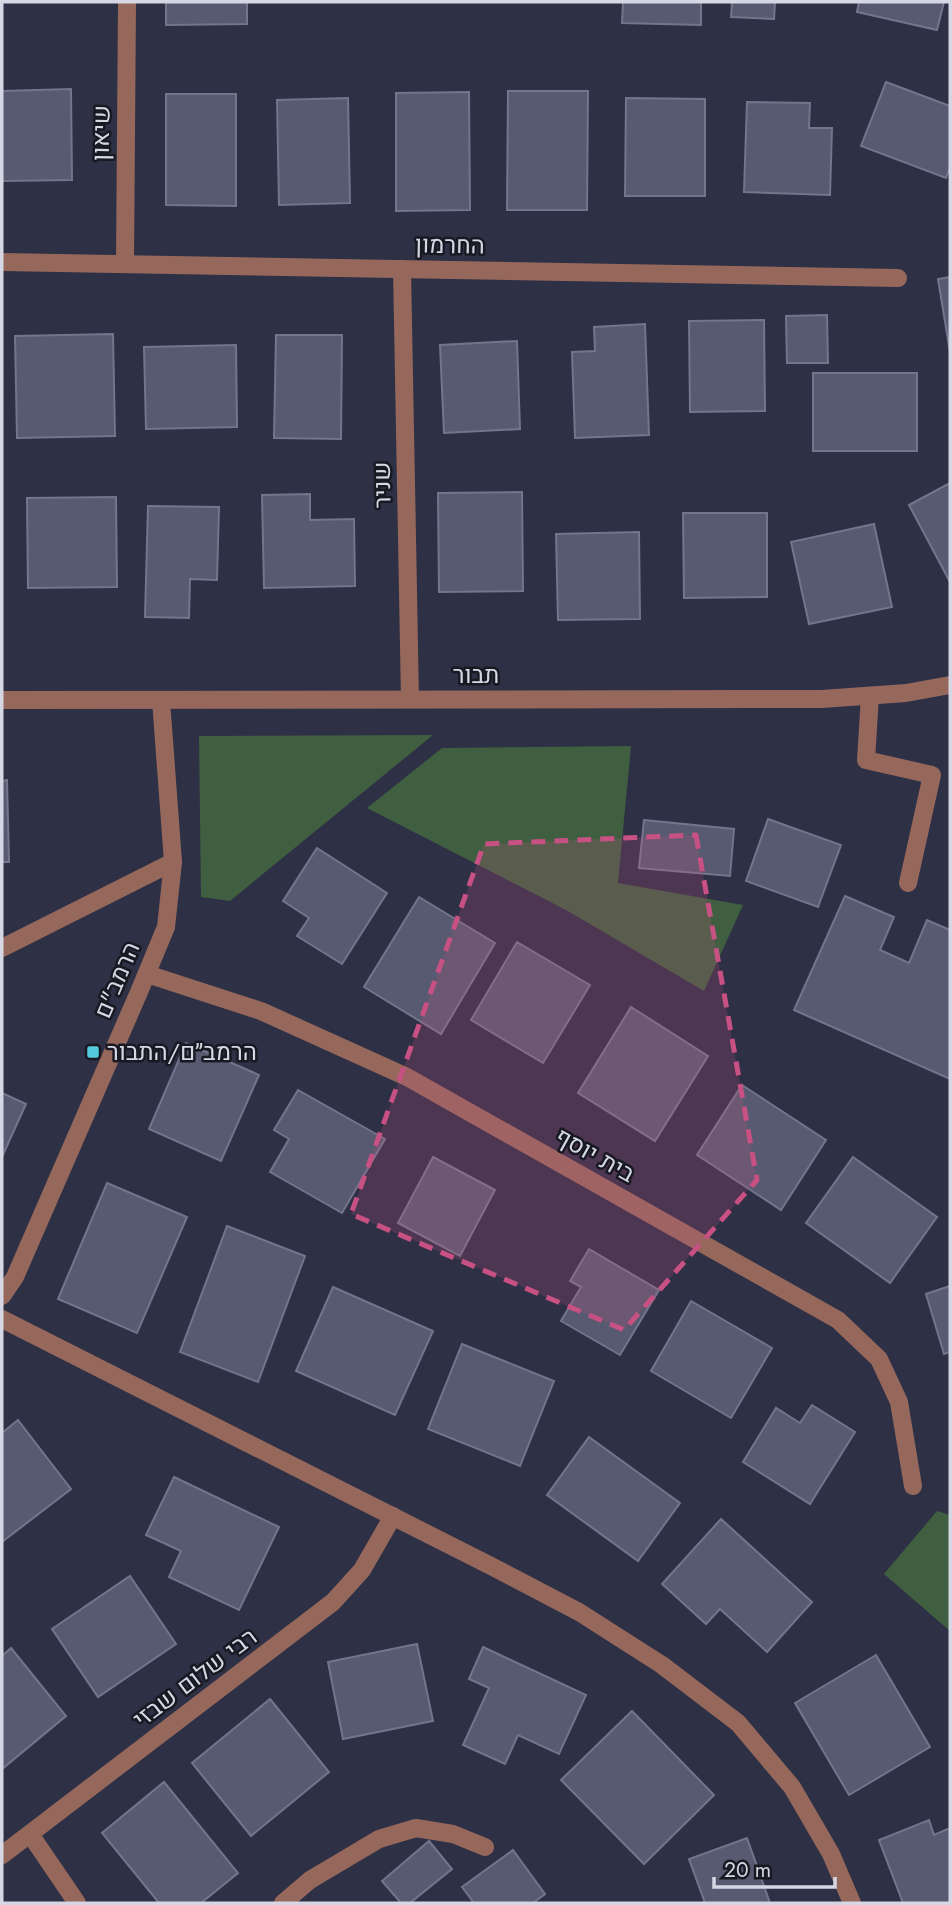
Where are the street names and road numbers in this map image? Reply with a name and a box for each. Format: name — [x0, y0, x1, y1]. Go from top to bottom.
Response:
street label: שיאון — [83, 105, 118, 161]
street label: החרמון — [415, 226, 485, 263]
street label: שניר — [364, 461, 399, 509]
street label: תבור — [453, 657, 499, 692]
street label: הרמב"ם — [85, 936, 148, 1024]
street label: בית יוסף — [549, 1118, 642, 1191]
street label: רבי שלום שבזי — [125, 1619, 264, 1736]

